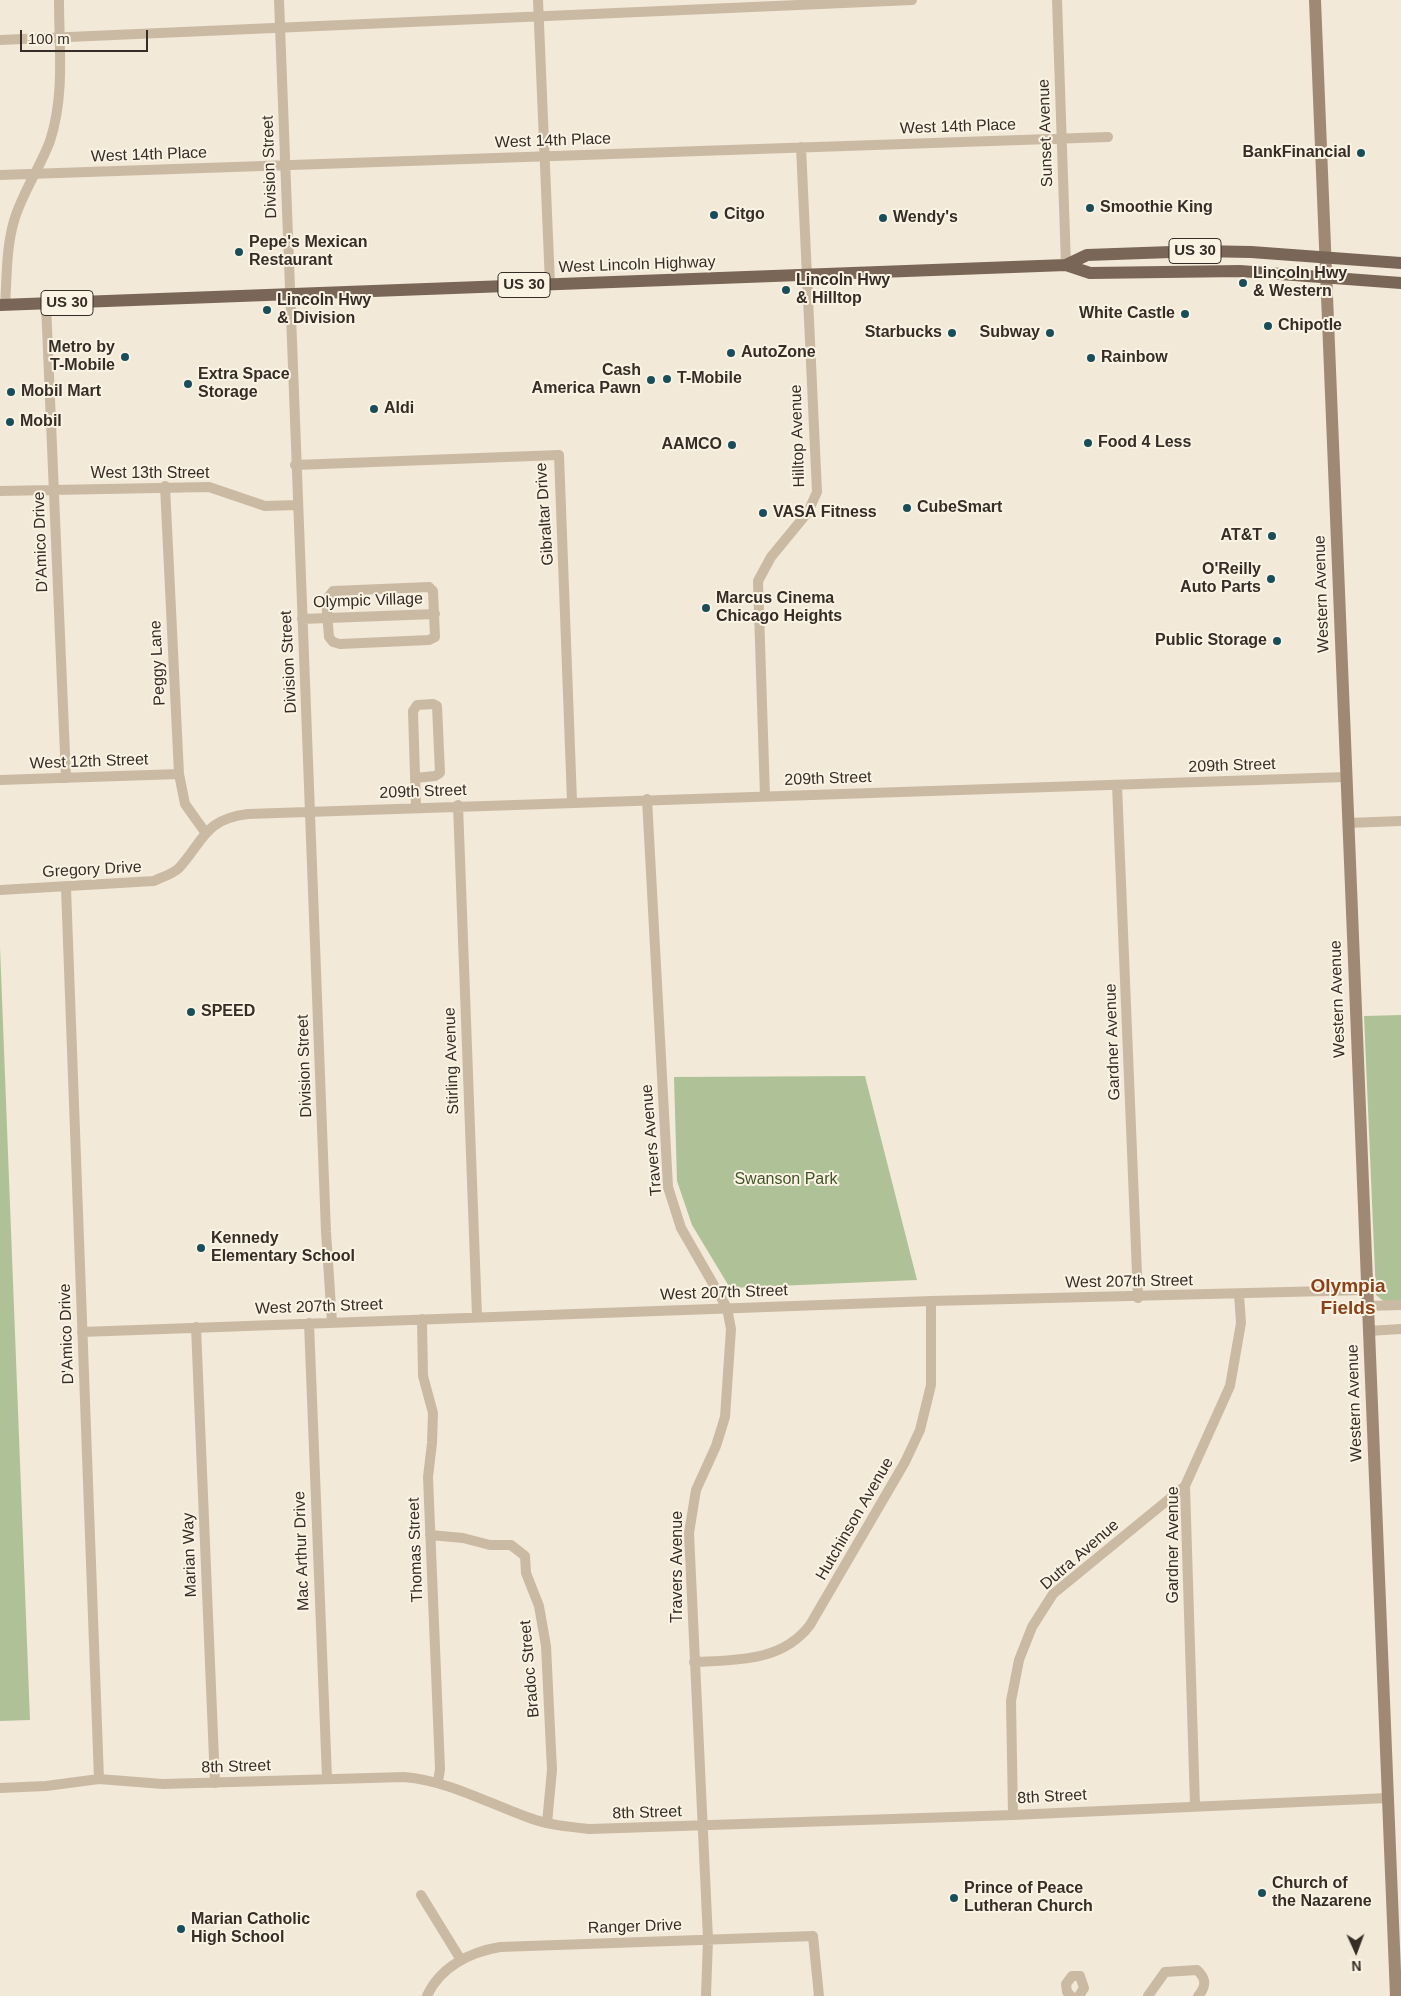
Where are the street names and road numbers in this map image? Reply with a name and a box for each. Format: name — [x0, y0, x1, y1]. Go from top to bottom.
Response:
street label: Sunset Avenue — [1035, 79, 1057, 187]
street label: Division Street — [259, 115, 281, 219]
street label: West 14th Place — [900, 115, 1016, 139]
street label: West 14th Place — [495, 129, 611, 153]
street label: West 14th Place — [91, 143, 207, 167]
road number: US 30 — [1169, 238, 1221, 264]
street label: West Lincoln Highway — [558, 253, 716, 277]
road number: US 30 — [498, 272, 550, 298]
road number: US 30 — [41, 290, 93, 316]
street label: Hilltop Avenue — [787, 384, 809, 488]
street label: Gibraltar Drive — [532, 462, 558, 566]
street label: West 13th Street — [91, 464, 209, 484]
street label: D'Amico Drive — [30, 491, 52, 593]
street label: Western Avenue — [1310, 535, 1334, 653]
street label: Olympic Village — [313, 589, 423, 613]
street label: Division Street — [277, 610, 301, 714]
street label: Peggy Lane — [146, 620, 170, 706]
street label: West 12th Street — [29, 750, 149, 774]
street label: 209th Street — [1188, 755, 1276, 777]
street label: 209th Street — [784, 768, 872, 790]
street label: 209th Street — [379, 781, 467, 803]
street label: Gregory Drive — [42, 858, 142, 882]
street label: Western Avenue — [1326, 940, 1350, 1058]
street label: Gardner Avenue — [1101, 983, 1125, 1101]
street label: Stirling Avenue — [441, 1007, 463, 1115]
street label: Division Street — [294, 1014, 316, 1118]
street label: Travers Avenue — [638, 1083, 666, 1197]
street label: West 207th Street — [1065, 1271, 1193, 1293]
street label: West 207th Street — [660, 1281, 788, 1305]
street label: D'Amico Drive — [56, 1283, 78, 1385]
street label: West 207th Street — [255, 1295, 383, 1319]
street label: Western Avenue — [1343, 1344, 1367, 1462]
street label: Hutchinson Avenue — [812, 1454, 898, 1584]
street label: Gardner Avenue — [1164, 1486, 1184, 1604]
street label: Mac Arthur Drive — [290, 1491, 314, 1611]
street label: Thomas Street — [405, 1497, 427, 1603]
street label: Travers Avenue — [668, 1511, 688, 1623]
street label: Marian Way — [179, 1512, 201, 1598]
street label: Dutra Avenue — [1037, 1516, 1123, 1594]
street label: Bradoc Street — [516, 1619, 544, 1719]
street label: 8th Street — [201, 1756, 271, 1778]
street label: 8th Street — [1017, 1786, 1087, 1808]
street label: 8th Street — [612, 1802, 682, 1824]
street label: Ranger Drive — [588, 1916, 682, 1938]

